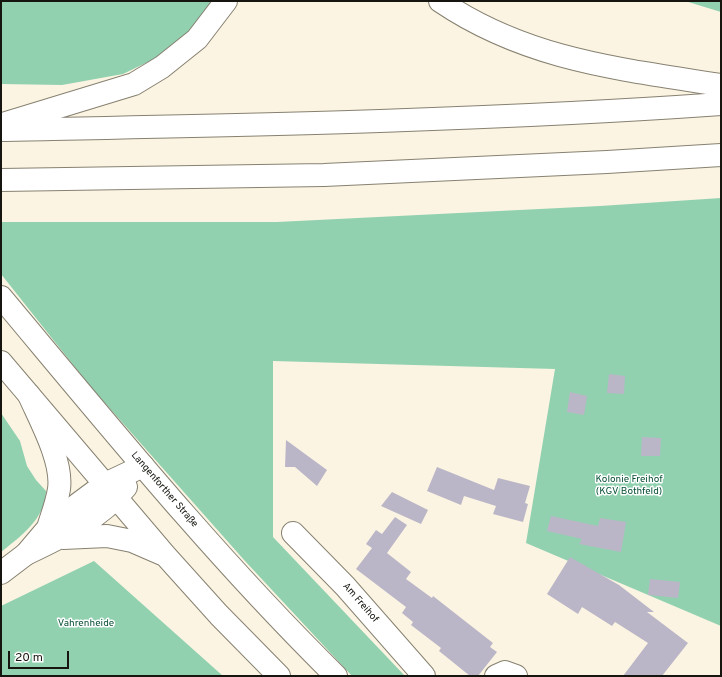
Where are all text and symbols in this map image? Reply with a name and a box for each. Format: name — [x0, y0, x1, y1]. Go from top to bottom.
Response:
street label: Langenforther Straße — [128, 450, 200, 530]
park label: Kolonie Freihof (KGV Bothfeld) — [595, 474, 663, 498]
street label: Am Freihof — [340, 581, 380, 625]
park label: Vahrenheide — [58, 618, 114, 630]
scale bar — [10, 643, 71, 669]
text: 20 m — [15, 650, 43, 666]

